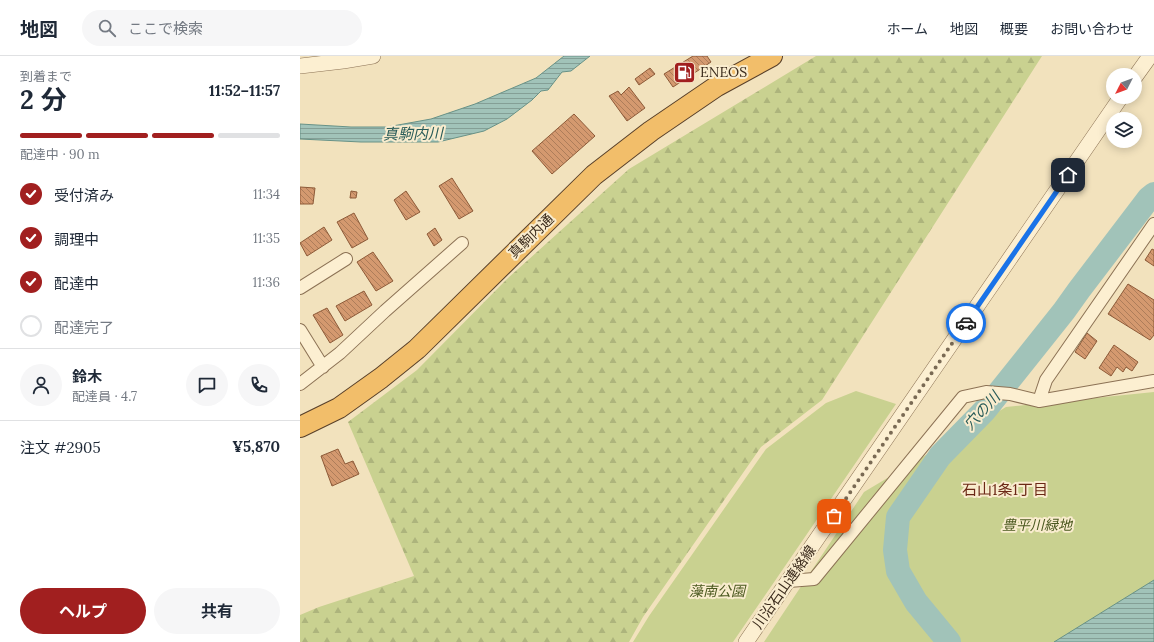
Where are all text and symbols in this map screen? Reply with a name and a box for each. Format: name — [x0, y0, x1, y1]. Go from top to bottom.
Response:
search box — [82, 10, 362, 46]
text: 地図 — [20, 17, 58, 41]
icon: search — [96, 17, 118, 39]
text: ここで検索 — [128, 19, 203, 38]
text: ホーム — [886, 20, 928, 38]
text: 地図 — [950, 20, 978, 38]
text: 概要 — [1000, 20, 1028, 38]
text: お問い合わせ — [1050, 20, 1134, 38]
fuel station icon: ENEOS — [672, 59, 698, 85]
place label: ENEOS — [700, 63, 747, 81]
text: 到着まで — [20, 68, 72, 85]
north arrow — [1106, 68, 1142, 104]
map controls — [1106, 68, 1142, 148]
text: 11:52–11:57 — [209, 81, 280, 100]
text: 2 分 — [20, 83, 67, 116]
button: layers — [1106, 112, 1142, 148]
water label: 真駒内川 — [383, 123, 445, 144]
text: 配達中 · 90 m — [20, 146, 100, 163]
pin — [1051, 158, 1085, 192]
icon: home — [1057, 164, 1079, 186]
icon: check — [20, 183, 42, 205]
text: 受付済み — [54, 186, 114, 205]
text: 11:34 — [253, 186, 280, 203]
street label: 真駒内通 — [505, 210, 557, 262]
icon: check — [20, 227, 42, 249]
text: 調理中 — [54, 230, 99, 249]
text: 11:35 — [253, 230, 280, 247]
icon: check — [20, 271, 42, 293]
text: 配達中 — [54, 274, 99, 293]
text: 11:36 — [253, 274, 280, 291]
courier — [946, 303, 986, 343]
icon: car — [955, 312, 977, 334]
text: 配達完了 — [54, 318, 114, 337]
button: person — [20, 364, 62, 406]
button: chat — [186, 364, 228, 406]
button: phone — [238, 364, 280, 406]
text: 鈴木 — [72, 367, 102, 386]
water label: 穴の川 — [960, 386, 1005, 434]
text: 配達員 · 4.7 — [72, 388, 137, 405]
text: ¥5,870 — [232, 437, 280, 456]
text: 注文 #2905 — [20, 438, 101, 457]
district label: 石山1条1丁目 — [962, 480, 1048, 499]
pin — [817, 499, 851, 533]
icon: bag — [823, 505, 845, 527]
park label: 豊平川緑地 — [1002, 516, 1074, 534]
street label: 川沿石山連絡線 — [749, 542, 819, 632]
park label: 藻南公園 — [689, 582, 747, 600]
button: ヘルプ — [20, 588, 146, 634]
button: 共有 — [154, 588, 280, 634]

